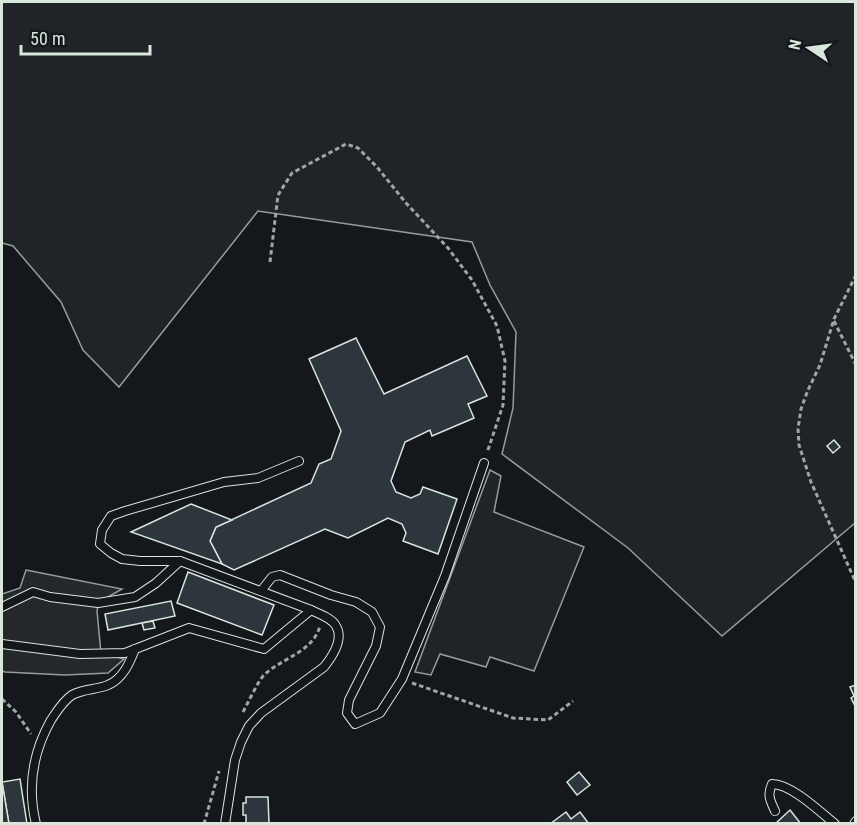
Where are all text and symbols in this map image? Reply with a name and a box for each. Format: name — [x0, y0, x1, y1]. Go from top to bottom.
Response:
scale bar — [21, 18, 150, 56]
north arrow — [779, 18, 839, 78]
text: 50 m — [30, 28, 65, 49]
text: N — [785, 38, 805, 52]

